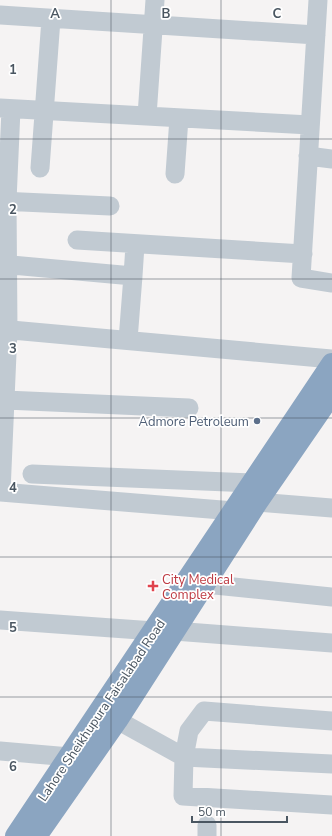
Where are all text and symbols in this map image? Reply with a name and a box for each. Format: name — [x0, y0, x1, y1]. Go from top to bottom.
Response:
text: A — [50, 5, 60, 23]
text: B — [162, 5, 171, 23]
text: C — [273, 5, 282, 23]
text: 1 — [9, 61, 17, 79]
text: 2 — [9, 201, 17, 219]
text: 3 — [9, 340, 17, 358]
place label: Admore Petroleum — [139, 413, 249, 431]
marker: Admore Petroleum — [252, 416, 262, 426]
text: 4 — [9, 479, 17, 497]
place label: City Medical Complex — [162, 571, 234, 604]
marker: City Medical Complex — [147, 580, 159, 592]
street label: Lahore Sheikhupura Faisalabad Road — [34, 616, 170, 805]
text: 5 — [9, 619, 17, 637]
text: 6 — [9, 758, 17, 776]
scale bar — [192, 798, 287, 824]
text: 50 m — [198, 804, 226, 820]

